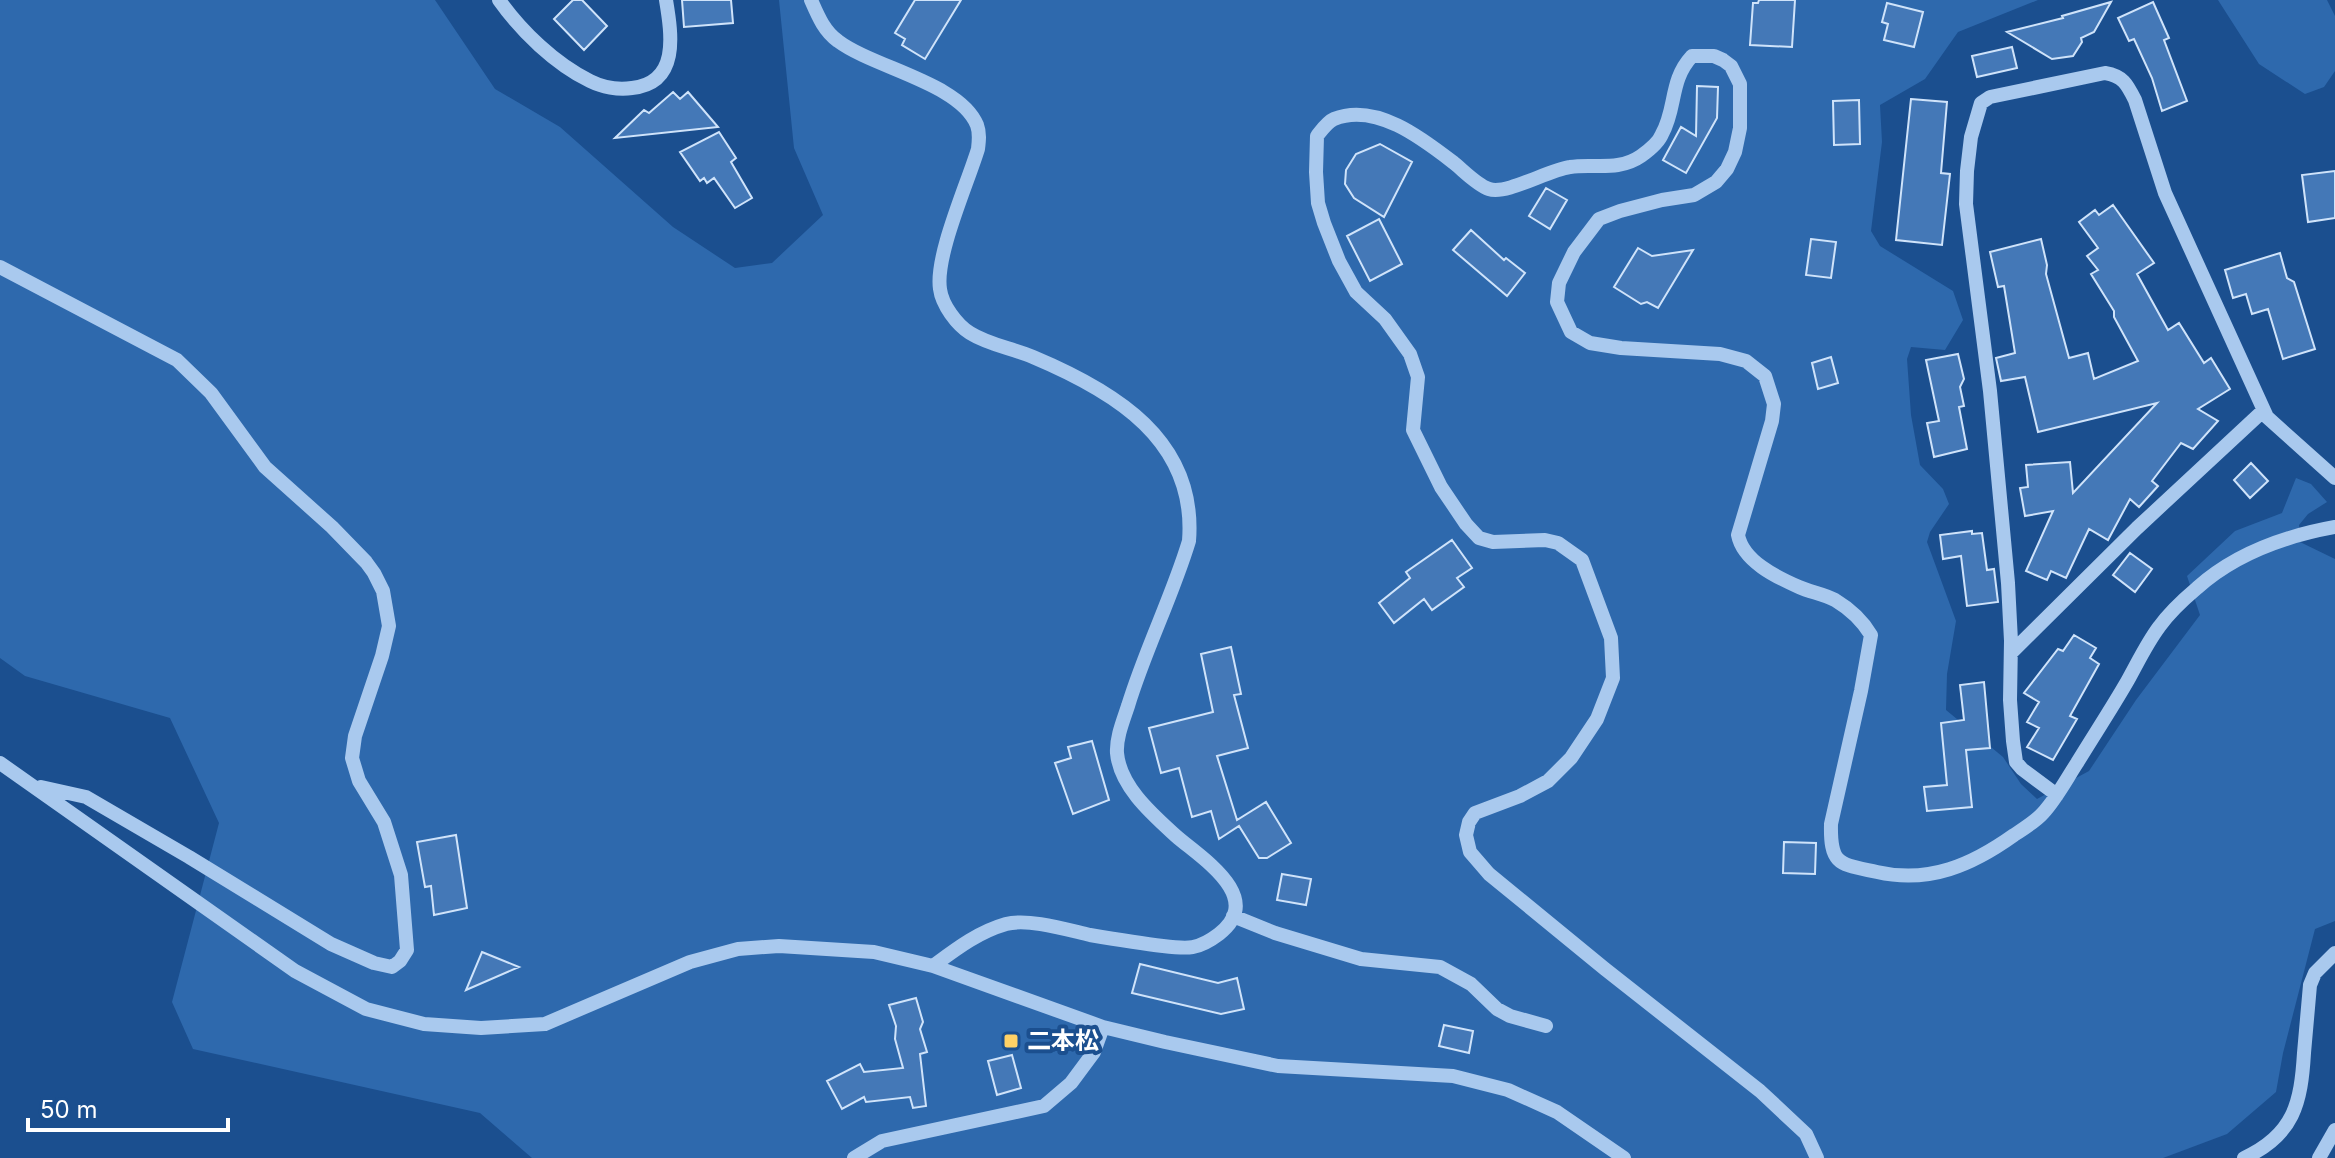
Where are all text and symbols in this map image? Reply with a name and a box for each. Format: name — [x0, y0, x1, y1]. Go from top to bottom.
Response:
place label: 二本松 — [1027, 1026, 1099, 1055]
marker: 二本松 — [1002, 1032, 1020, 1050]
scale bar — [28, 1082, 228, 1132]
text: 50 m — [40, 1095, 98, 1124]

